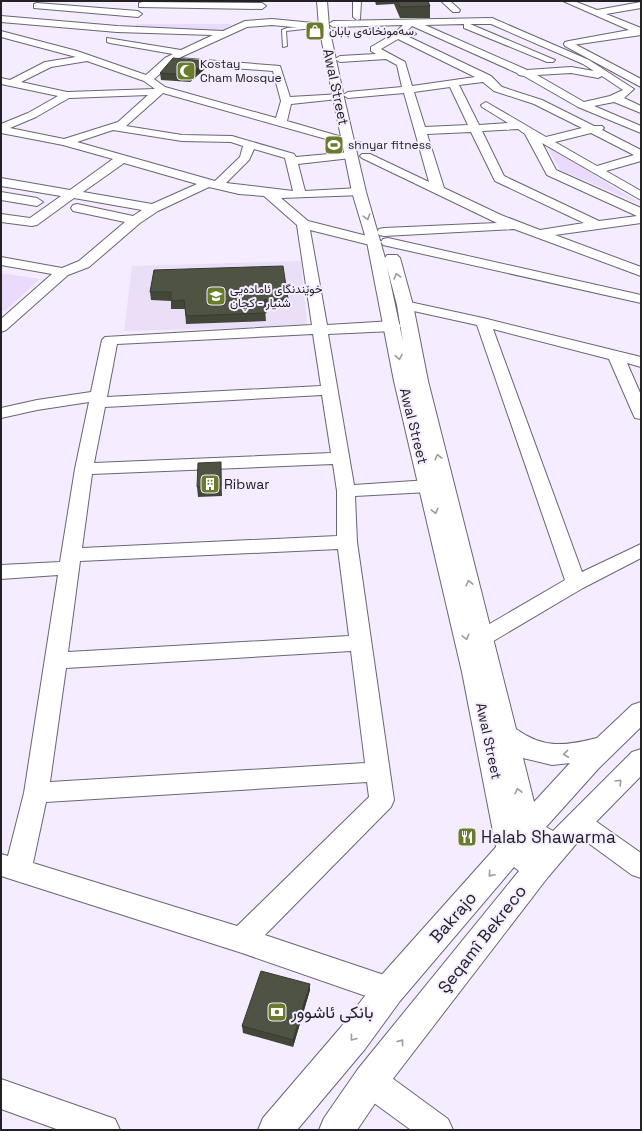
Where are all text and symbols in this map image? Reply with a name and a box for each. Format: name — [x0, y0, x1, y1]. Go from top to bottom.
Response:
shop icon: سەمونخانەی بابان — [304, 20, 326, 42]
place label: سەمونخانەی بابان — [329, 23, 414, 39]
street label: Awal Street — [319, 47, 353, 127]
place label: Kostay Cham Mosque — [200, 56, 282, 86]
mosque icon: Kostay Cham Mosque — [175, 60, 197, 82]
sports icon: shnyar fitness — [323, 134, 345, 156]
place label: shnyar fitness — [348, 137, 431, 153]
one-way arrow — [362, 213, 371, 220]
one-way arrow — [393, 272, 401, 279]
place label: خوێندنگای ئامادەیی شنیار - کچان — [230, 281, 323, 311]
school or university icon: خوێندنگای ئامادەیی شنیار - کچان — [205, 285, 227, 307]
one-way arrow — [394, 354, 402, 360]
street label: Awal Street — [396, 386, 432, 466]
one-way arrow — [434, 454, 443, 461]
building icon: Ribwar — [199, 473, 221, 495]
place label: Ribwar — [224, 475, 270, 493]
one-way arrow — [430, 507, 439, 514]
one-way arrow — [465, 580, 474, 587]
one-way arrow — [461, 634, 470, 641]
street label: Awal Street — [472, 701, 506, 781]
one-way arrow — [563, 749, 569, 758]
one-way arrow — [614, 779, 622, 787]
one-way arrow — [515, 788, 523, 795]
restaurant icon: Halab Shawarma — [456, 826, 478, 848]
place label: Halab Shawarma — [481, 826, 616, 848]
one-way arrow — [488, 869, 495, 876]
street label: Şeqamî Bekreco — [433, 880, 531, 998]
street label: Bakrajo — [425, 887, 481, 947]
bank icon: بانکی ئاشوور — [266, 1001, 288, 1023]
place label: بانکی ئاشوور — [290, 1001, 373, 1023]
one-way arrow — [351, 1033, 358, 1040]
one-way arrow — [396, 1040, 403, 1047]

